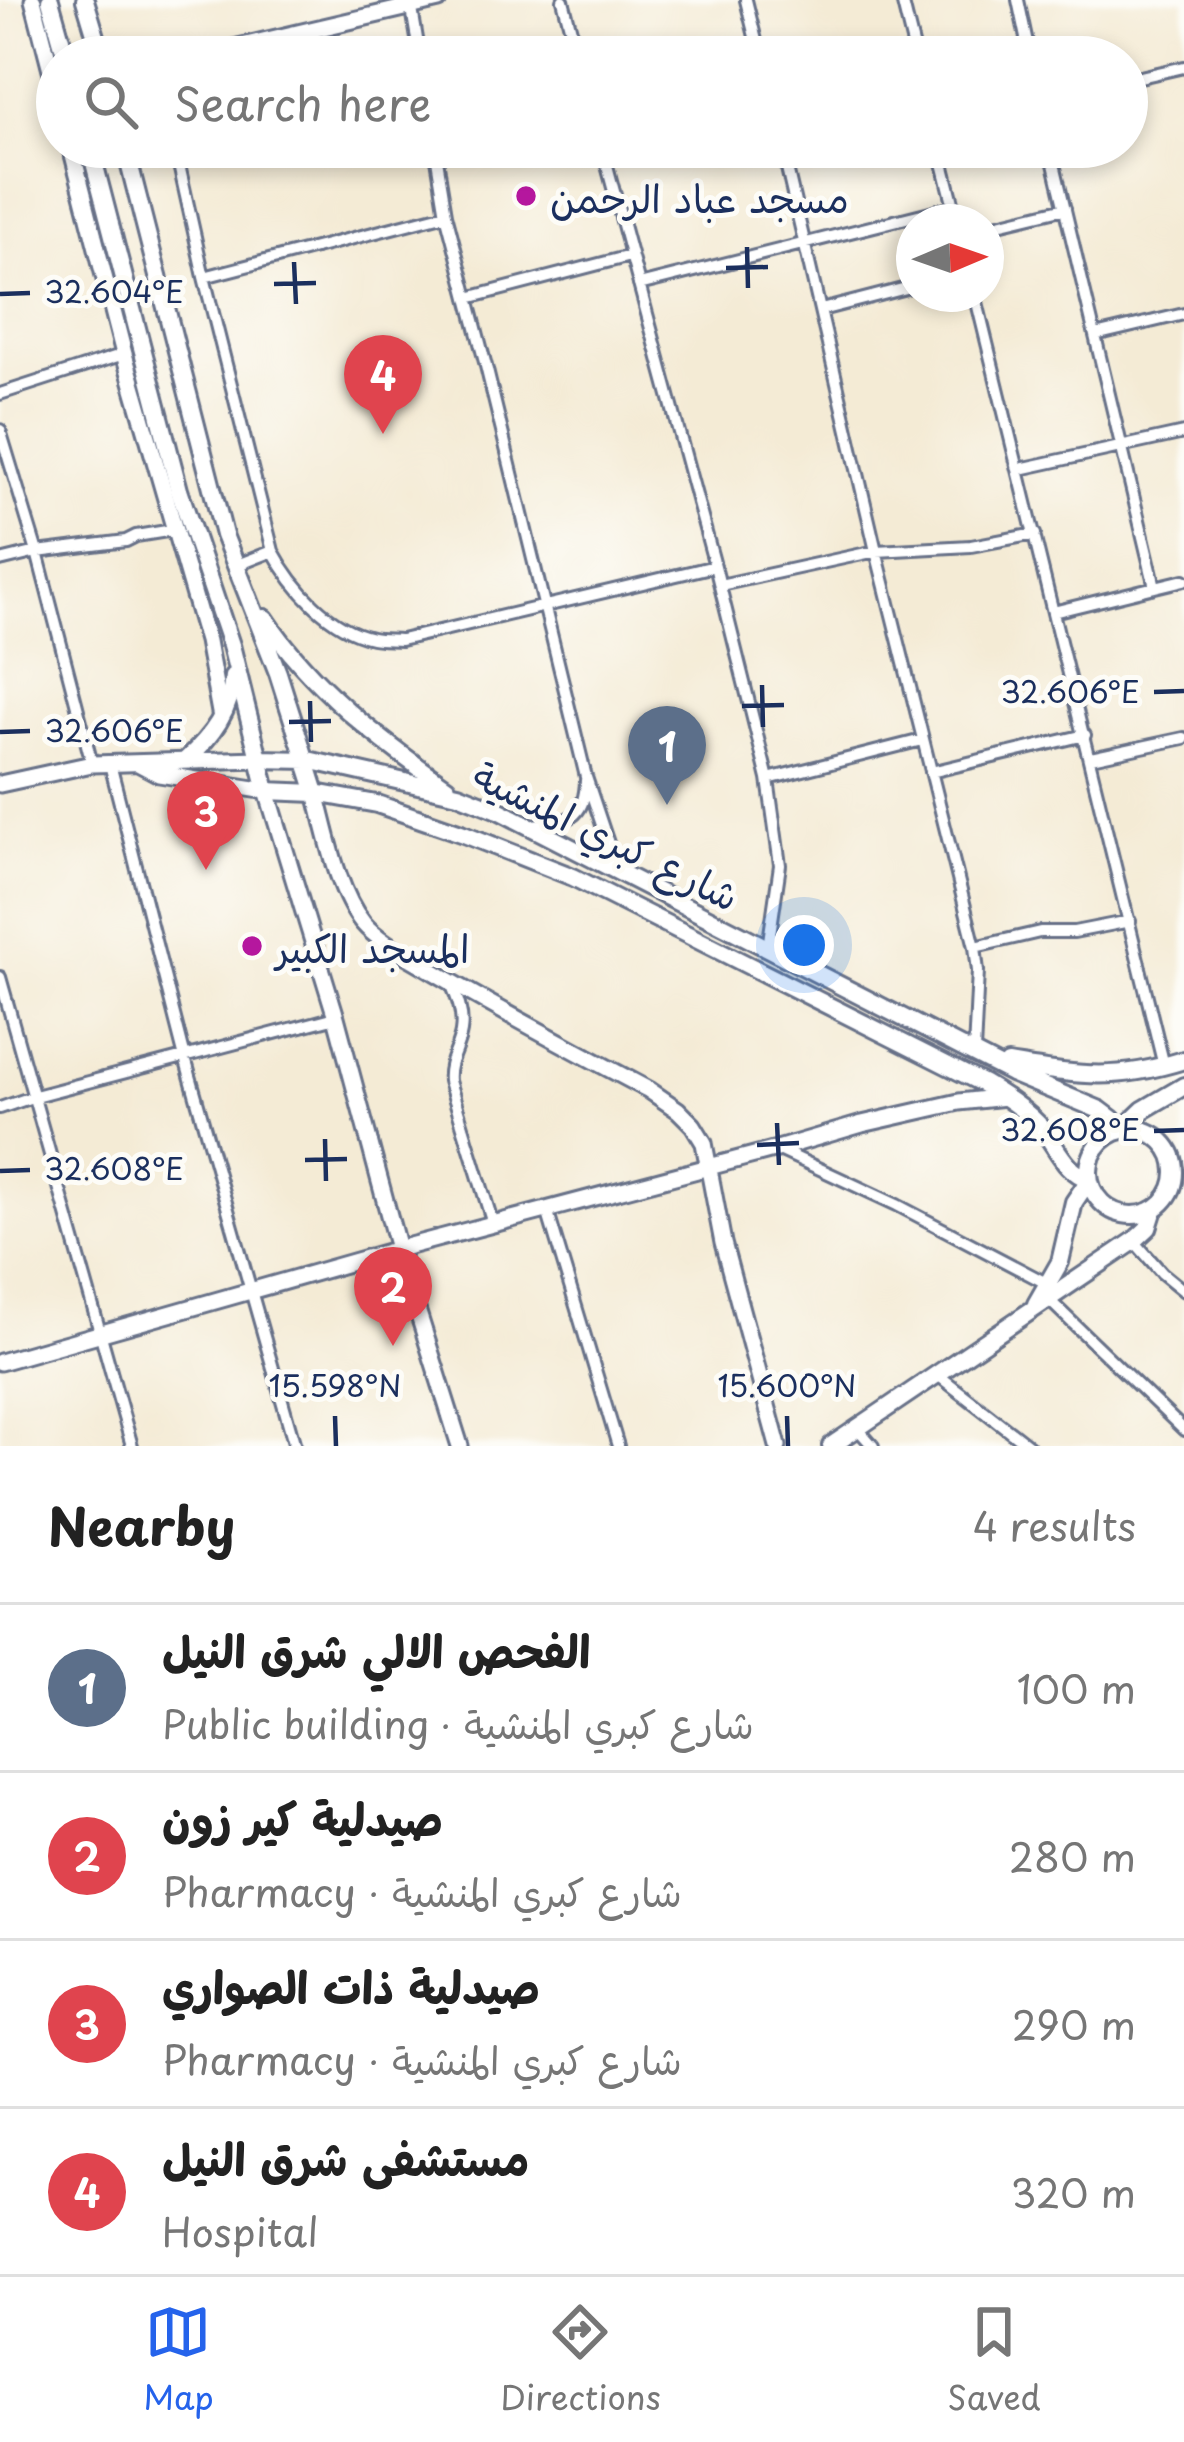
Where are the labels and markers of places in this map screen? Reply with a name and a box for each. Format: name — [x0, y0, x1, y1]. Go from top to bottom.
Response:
place label: مسجد عباد الرحمن — [550, 167, 849, 226]
marker: مسجد عباد الرحمن — [513, 183, 539, 209]
pin: 4 — [344, 335, 422, 434]
pin: 1 — [628, 706, 706, 805]
pin: 3 — [167, 771, 245, 870]
place label: المسجد الكبير — [273, 917, 470, 976]
marker: المسجد الكبير — [239, 933, 265, 959]
pin: 2 — [354, 1247, 432, 1346]

